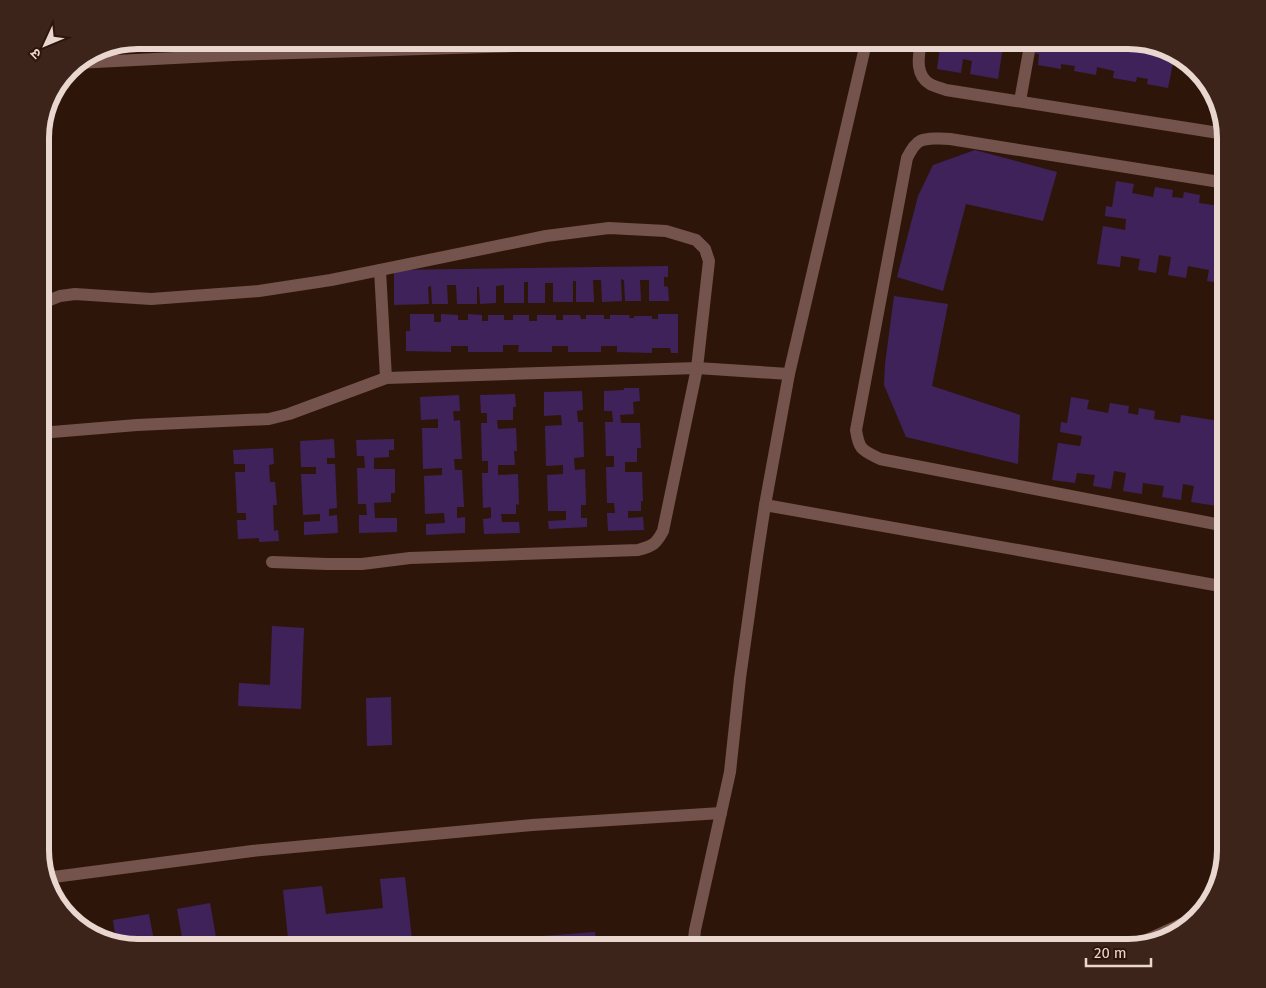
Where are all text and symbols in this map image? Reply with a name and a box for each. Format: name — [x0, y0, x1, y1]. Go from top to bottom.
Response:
north arrow — [20, 20, 70, 70]
text: उ — [26, 44, 45, 63]
scale bar — [1086, 936, 1151, 968]
text: 20 m — [1094, 944, 1127, 962]

